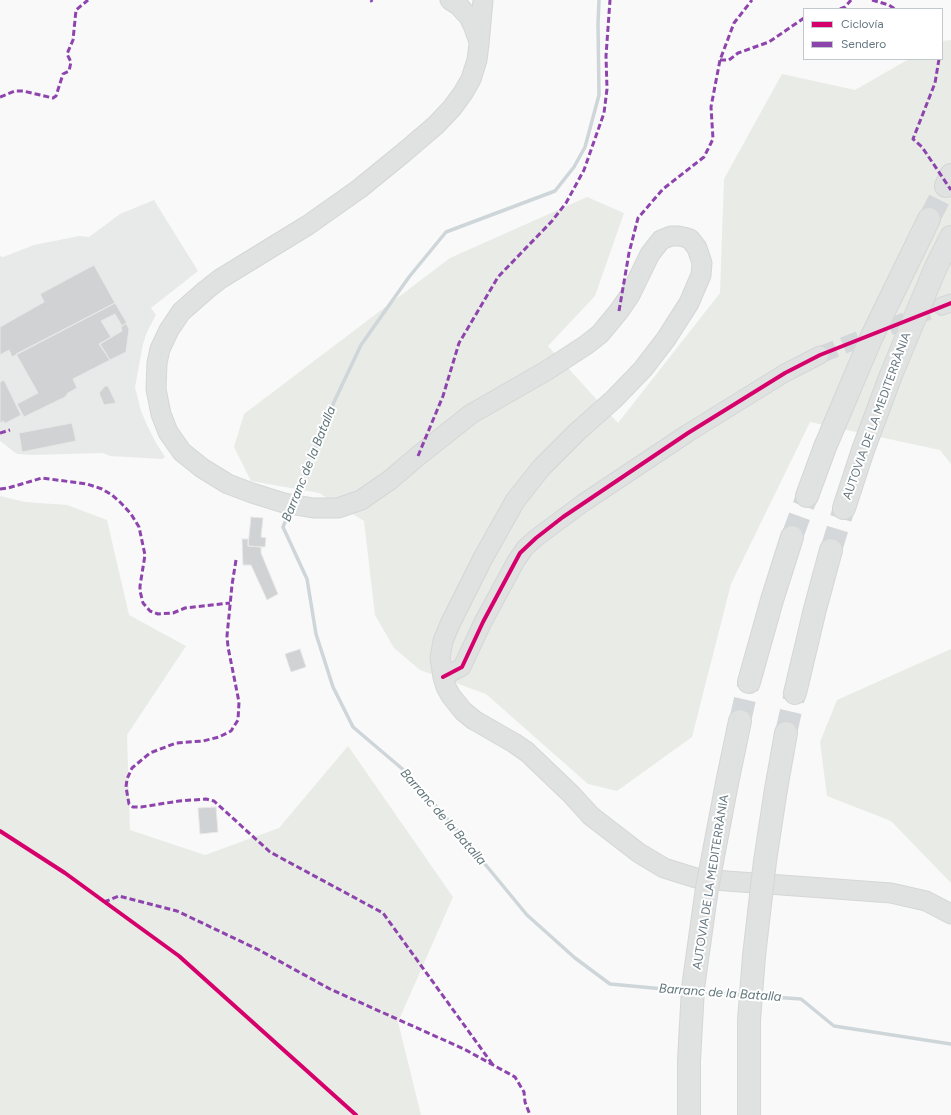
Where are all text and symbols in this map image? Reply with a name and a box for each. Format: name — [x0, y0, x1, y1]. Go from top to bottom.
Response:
legend — [803, 8, 943, 60]
text: Ciclovía — [841, 17, 884, 31]
text: Sendero — [841, 37, 886, 51]
street label: AUTOVIA DE LA MEDITERRÀNIA — [840, 330, 914, 502]
water label: Barranc de la Batalla — [279, 404, 339, 524]
water label: Barranc de la Batalla — [397, 766, 489, 868]
street label: AUTOVIA DE LA MEDITERRÀNIA — [690, 793, 732, 971]
water label: Barranc de la Batalla — [658, 981, 782, 1005]

